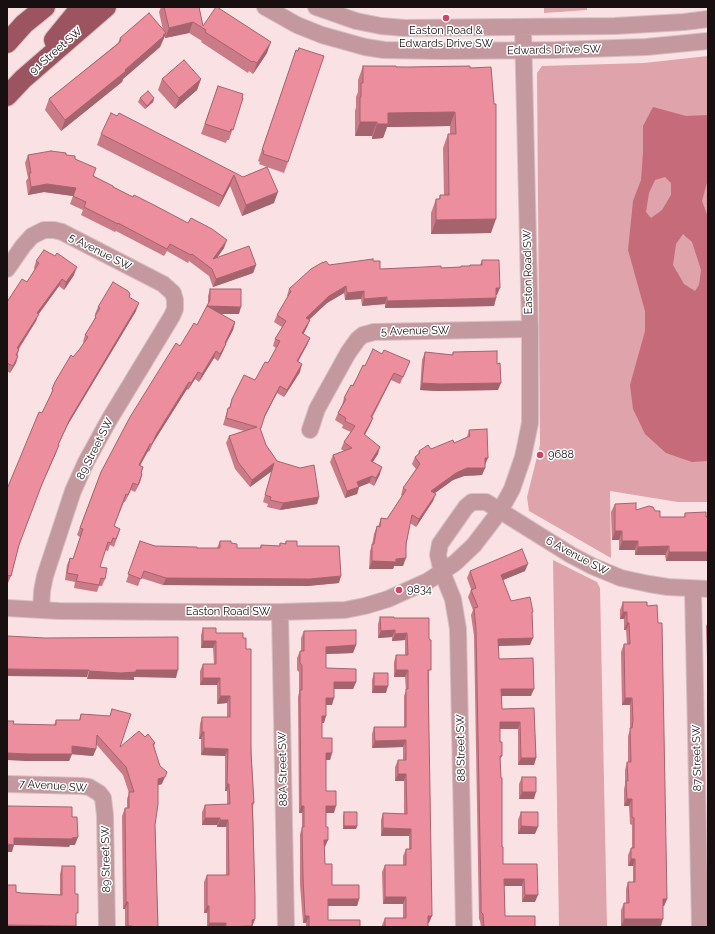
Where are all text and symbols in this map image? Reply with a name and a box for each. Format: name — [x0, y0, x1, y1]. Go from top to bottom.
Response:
marker: Easton Road & Edwards Drive SW — [441, 13, 451, 23]
place label: Easton Road & Edwards Drive SW — [399, 24, 493, 50]
street label: 91 Street SW — [27, 25, 85, 77]
street label: Edwards Drive SW — [507, 43, 601, 57]
street label: Easton Road SW — [521, 230, 535, 314]
street label: 5 Avenue SW — [67, 231, 133, 273]
street label: 5 Avenue SW — [381, 324, 449, 338]
street label: 89 Street SW — [74, 416, 116, 482]
place label: 9688 — [548, 448, 574, 462]
marker: 9688 — [535, 450, 545, 460]
street label: 6 Avenue SW — [544, 534, 610, 578]
place label: 9834 — [407, 583, 432, 597]
marker: 9834 — [394, 585, 404, 595]
street label: Easton Road SW — [186, 605, 270, 619]
street label: 88 Street SW — [454, 714, 468, 782]
street label: 87 Street SW — [690, 725, 704, 791]
street label: 88A Street SW — [276, 732, 290, 806]
street label: 7 Avenue SW — [19, 777, 87, 795]
street label: 89 Street SW — [99, 825, 113, 893]

